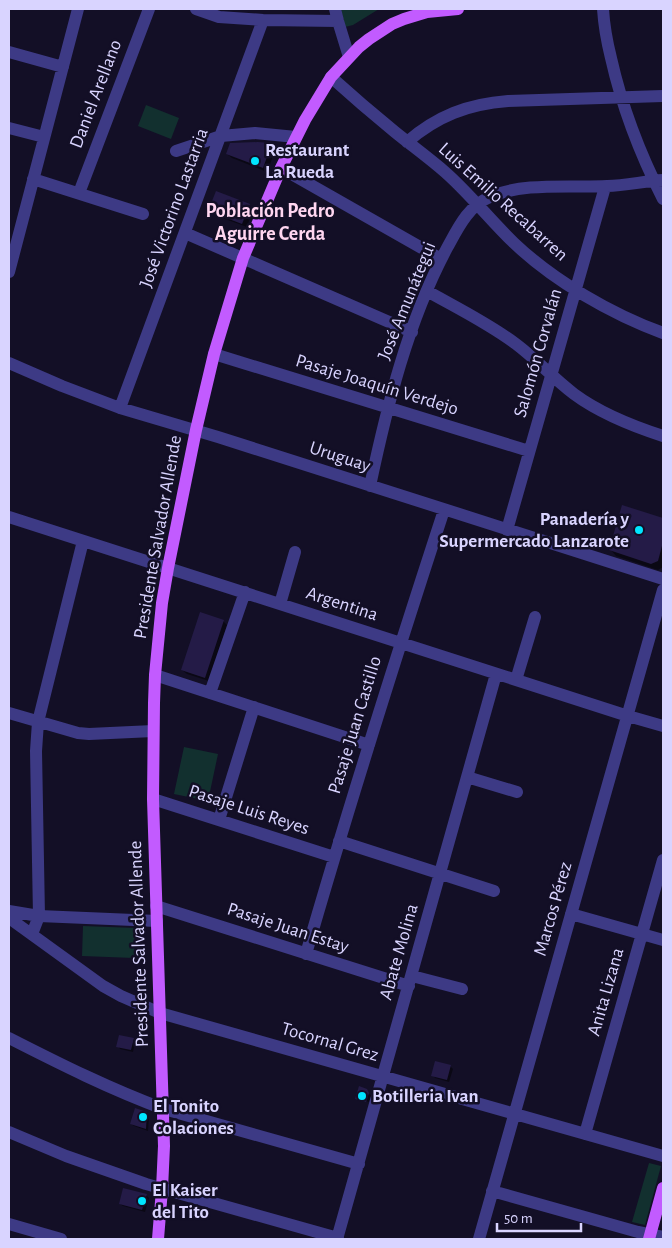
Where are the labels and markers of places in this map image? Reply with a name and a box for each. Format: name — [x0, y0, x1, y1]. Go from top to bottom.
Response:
place label: Restaurant La Rueda — [265, 141, 350, 182]
marker: Restaurant La Rueda — [249, 155, 261, 167]
place label: Panadería y Supermercado Lanzarote — [439, 510, 629, 551]
marker: Panadería y Supermercado Lanzarote — [633, 524, 645, 536]
place label: Botilleria Ivan — [372, 1087, 479, 1106]
marker: Botilleria Ivan — [356, 1090, 368, 1102]
place label: El Tonito Colaciones — [153, 1097, 234, 1138]
marker: El Tonito Colaciones — [137, 1111, 149, 1123]
place label: El Kaiser del Tito — [152, 1181, 218, 1222]
marker: El Kaiser del Tito — [136, 1195, 148, 1207]

